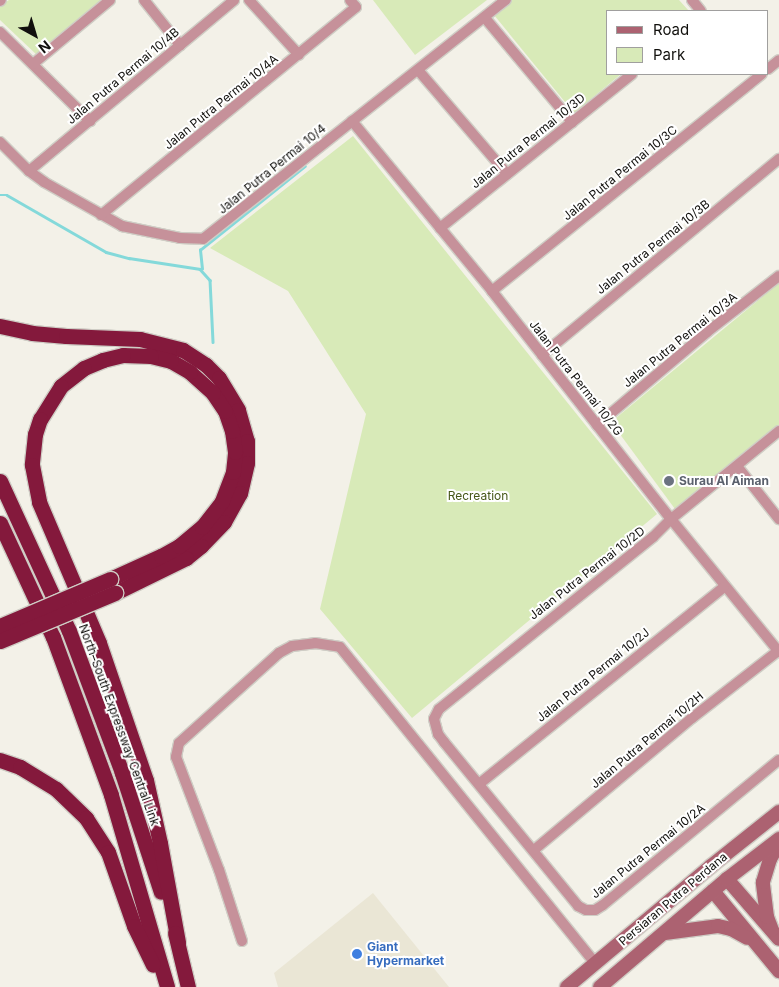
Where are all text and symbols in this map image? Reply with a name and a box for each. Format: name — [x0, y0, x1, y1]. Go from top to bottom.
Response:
north arrow — [10, 10, 60, 60]
legend — [606, 10, 769, 75]
text: Road — [653, 20, 689, 39]
street label: Jalan Putra Permai 10/4B — [64, 25, 182, 127]
text: N — [35, 37, 54, 57]
text: Park — [653, 45, 685, 64]
street label: Jalan Putra Permai 10/4A — [161, 52, 281, 152]
street label: Jalan Putra Permai 10/3D — [468, 91, 588, 191]
street label: Jalan Putra Permai 10/4 — [215, 121, 329, 217]
street label: Jalan Putra Permai 10/3C — [560, 122, 680, 224]
street label: Jalan Putra Permai 10/3B — [593, 197, 713, 297]
street label: Jalan Putra Permai 10/3A — [620, 290, 740, 390]
street label: Jalan Putra Permai 10/2G — [526, 317, 626, 439]
place label: Surau Al Aiman — [679, 474, 769, 488]
marker: Surau Al Aiman — [663, 475, 675, 487]
park label: Recreation — [448, 489, 508, 503]
street label: Jalan Putra Permai 10/2D — [526, 523, 648, 623]
street label: North–South Expressway Central Link — [76, 622, 162, 828]
street label: Jalan Putra Permai 10/2J — [534, 625, 652, 725]
street label: Jalan Putra Permai 10/2H — [588, 689, 706, 791]
street label: Jalan Putra Permai 10/2A — [588, 801, 708, 901]
street label: Persiaran Putra Perdana — [616, 849, 730, 949]
place label: Giant Hypermarket — [367, 940, 444, 968]
marker: Giant Hypermarket — [351, 948, 363, 960]

